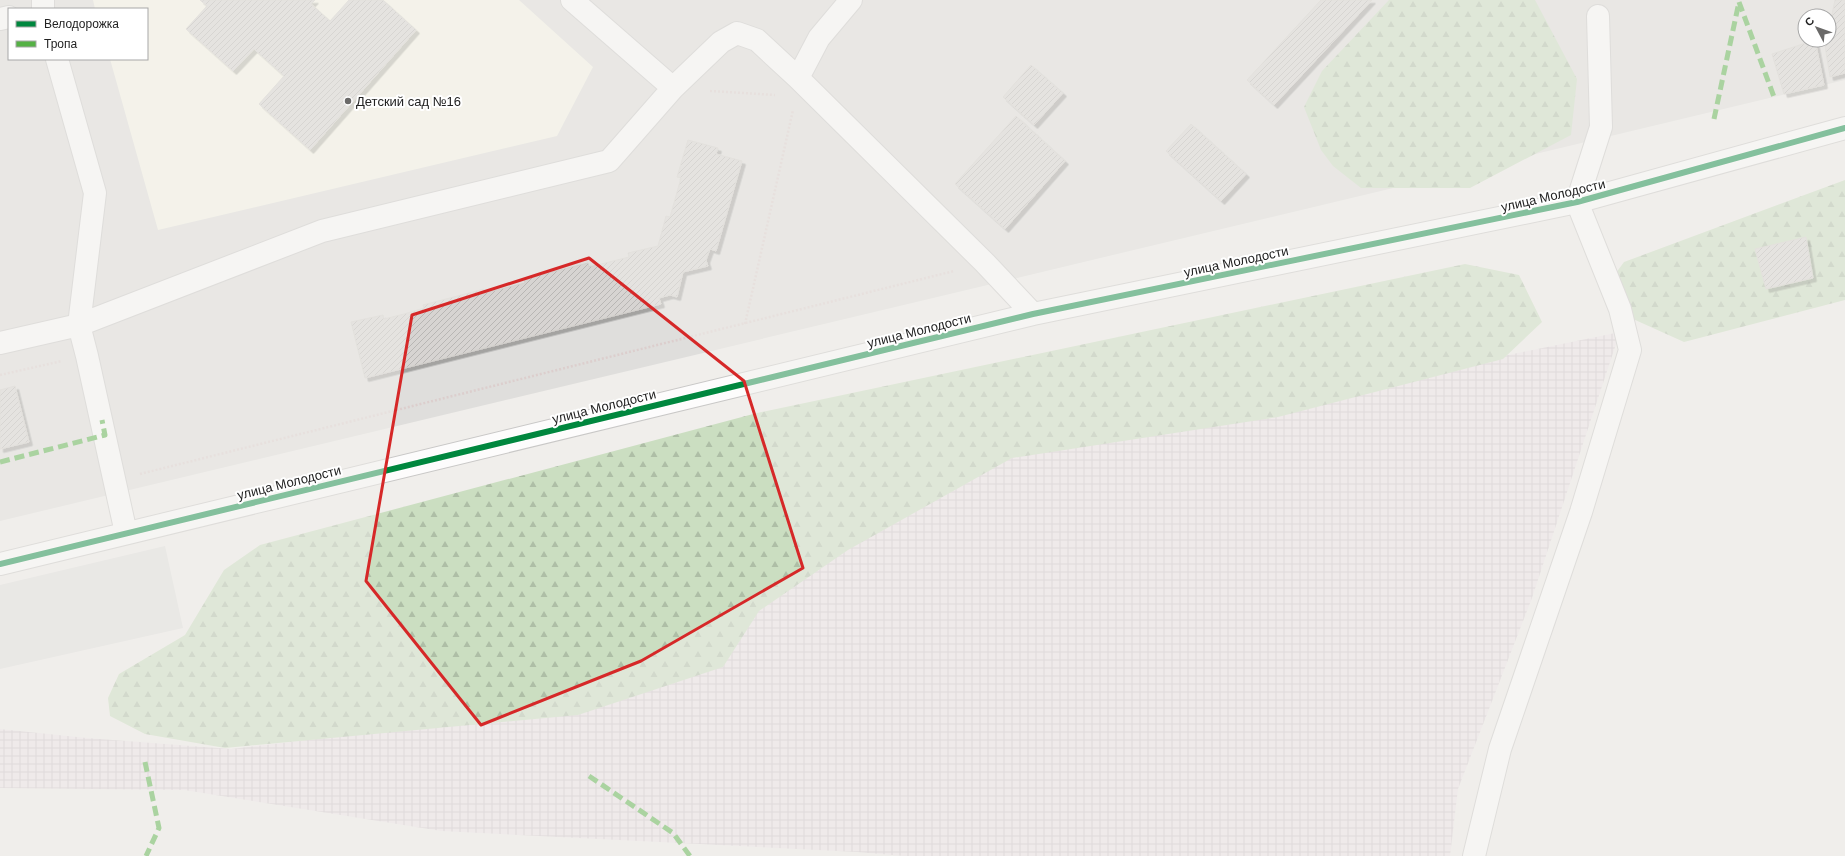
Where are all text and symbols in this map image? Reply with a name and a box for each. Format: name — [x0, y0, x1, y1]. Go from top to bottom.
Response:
legend — [8, 8, 148, 60]
north arrow — [1797, 8, 1837, 48]
text: С — [1802, 14, 1817, 28]
text: Велодорожка — [44, 17, 119, 31]
text: Тропа — [44, 37, 78, 51]
place label: Детский сад №16 — [356, 94, 461, 109]
marker: Детский сад №16 — [343, 96, 353, 106]
street label: улица Молодости — [1500, 176, 1607, 215]
street label: улица Молодости — [1182, 243, 1290, 280]
street label: улица Молодости — [866, 310, 973, 351]
street label: улица Молодости — [551, 386, 658, 427]
street label: улица Молодости — [236, 462, 343, 503]

